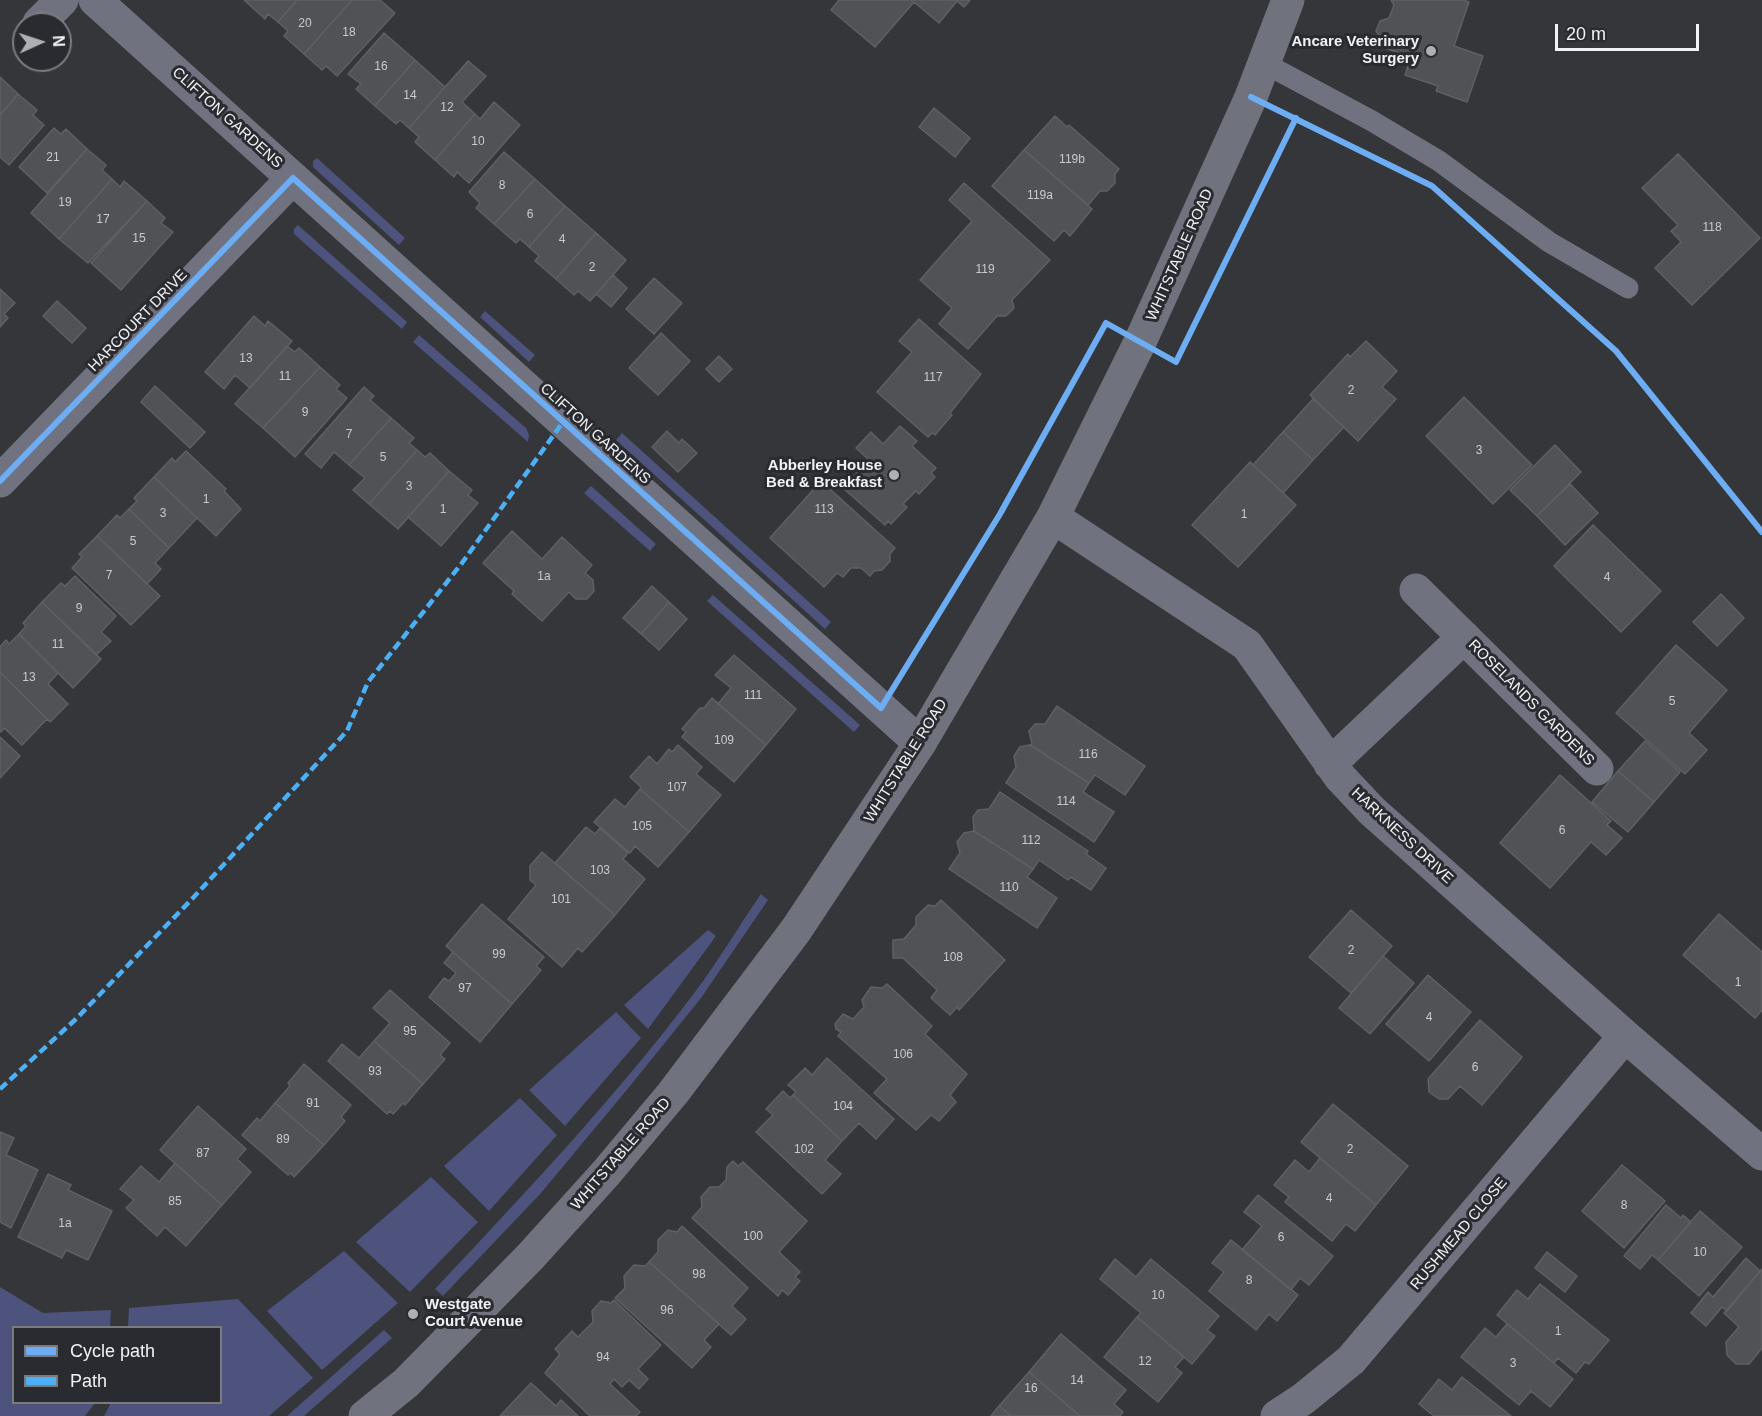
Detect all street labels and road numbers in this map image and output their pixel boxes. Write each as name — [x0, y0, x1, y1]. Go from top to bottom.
street label: CLIFTON GARDENS — [168, 64, 286, 172]
street label: WHITSTABLE ROAD — [1143, 186, 1217, 324]
street label: HARCOURT DRIVE — [85, 266, 191, 376]
street label: CLIFTON GARDENS — [536, 380, 654, 488]
street label: ROSELANDS GARDENS — [1464, 636, 1598, 770]
street label: WHITSTABLE ROAD — [861, 696, 951, 826]
street label: HARKNESS DRIVE — [1347, 784, 1457, 888]
street label: WHITSTABLE ROAD — [568, 1094, 674, 1214]
street label: RUSHMEAD CLOSE — [1407, 1174, 1511, 1294]

